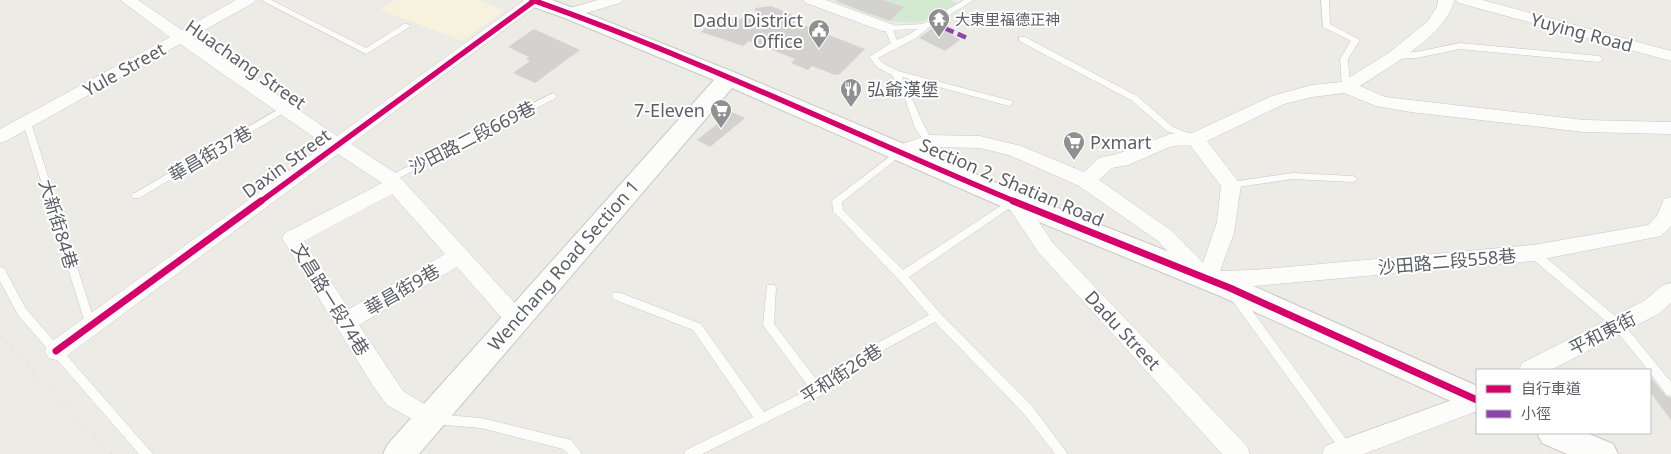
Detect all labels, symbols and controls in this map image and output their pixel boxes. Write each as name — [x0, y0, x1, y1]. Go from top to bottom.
temple icon: 大東里福德正神 — [927, 7, 951, 38]
street label: Yuying Road — [1528, 7, 1636, 57]
place label: Dadu District Office — [693, 8, 803, 53]
place label: 大東里福德正神 — [955, 9, 1060, 29]
street label: Huachang Street — [181, 14, 311, 115]
public building icon: Dadu District Office — [807, 18, 831, 49]
street label: Yule Street — [79, 36, 170, 101]
restaurant icon: 弘爺漢堡 — [839, 77, 863, 108]
place label: 弘爺漢堡 — [867, 77, 939, 101]
street label: 沙田路二段669巷 — [405, 95, 539, 179]
place label: 7-Eleven — [634, 98, 705, 122]
supermarket icon: 7-Eleven — [709, 98, 733, 129]
street label: 華昌街37巷 — [164, 119, 256, 187]
street label: Daxin Street — [237, 123, 335, 203]
supermarket icon: Pxmart — [1062, 130, 1086, 161]
place label: Pxmart — [1090, 130, 1152, 154]
street label: Section 2, Shatian Road — [916, 132, 1108, 232]
street label: Wenchang Road Section 1 — [482, 174, 644, 356]
street label: 大新街84巷 — [34, 176, 84, 272]
street label: 文昌路一段74巷 — [287, 238, 375, 360]
street label: 沙田路二段558巷 — [1377, 243, 1517, 279]
street label: 華昌街9巷 — [360, 258, 444, 320]
street label: Dadu Street — [1080, 285, 1166, 375]
street label: 平和東街 — [1564, 306, 1640, 360]
street label: 平和街26巷 — [796, 338, 886, 408]
legend — [1476, 369, 1651, 434]
text: 自行車道 — [1521, 378, 1581, 398]
text: 小徑 — [1521, 403, 1551, 423]

